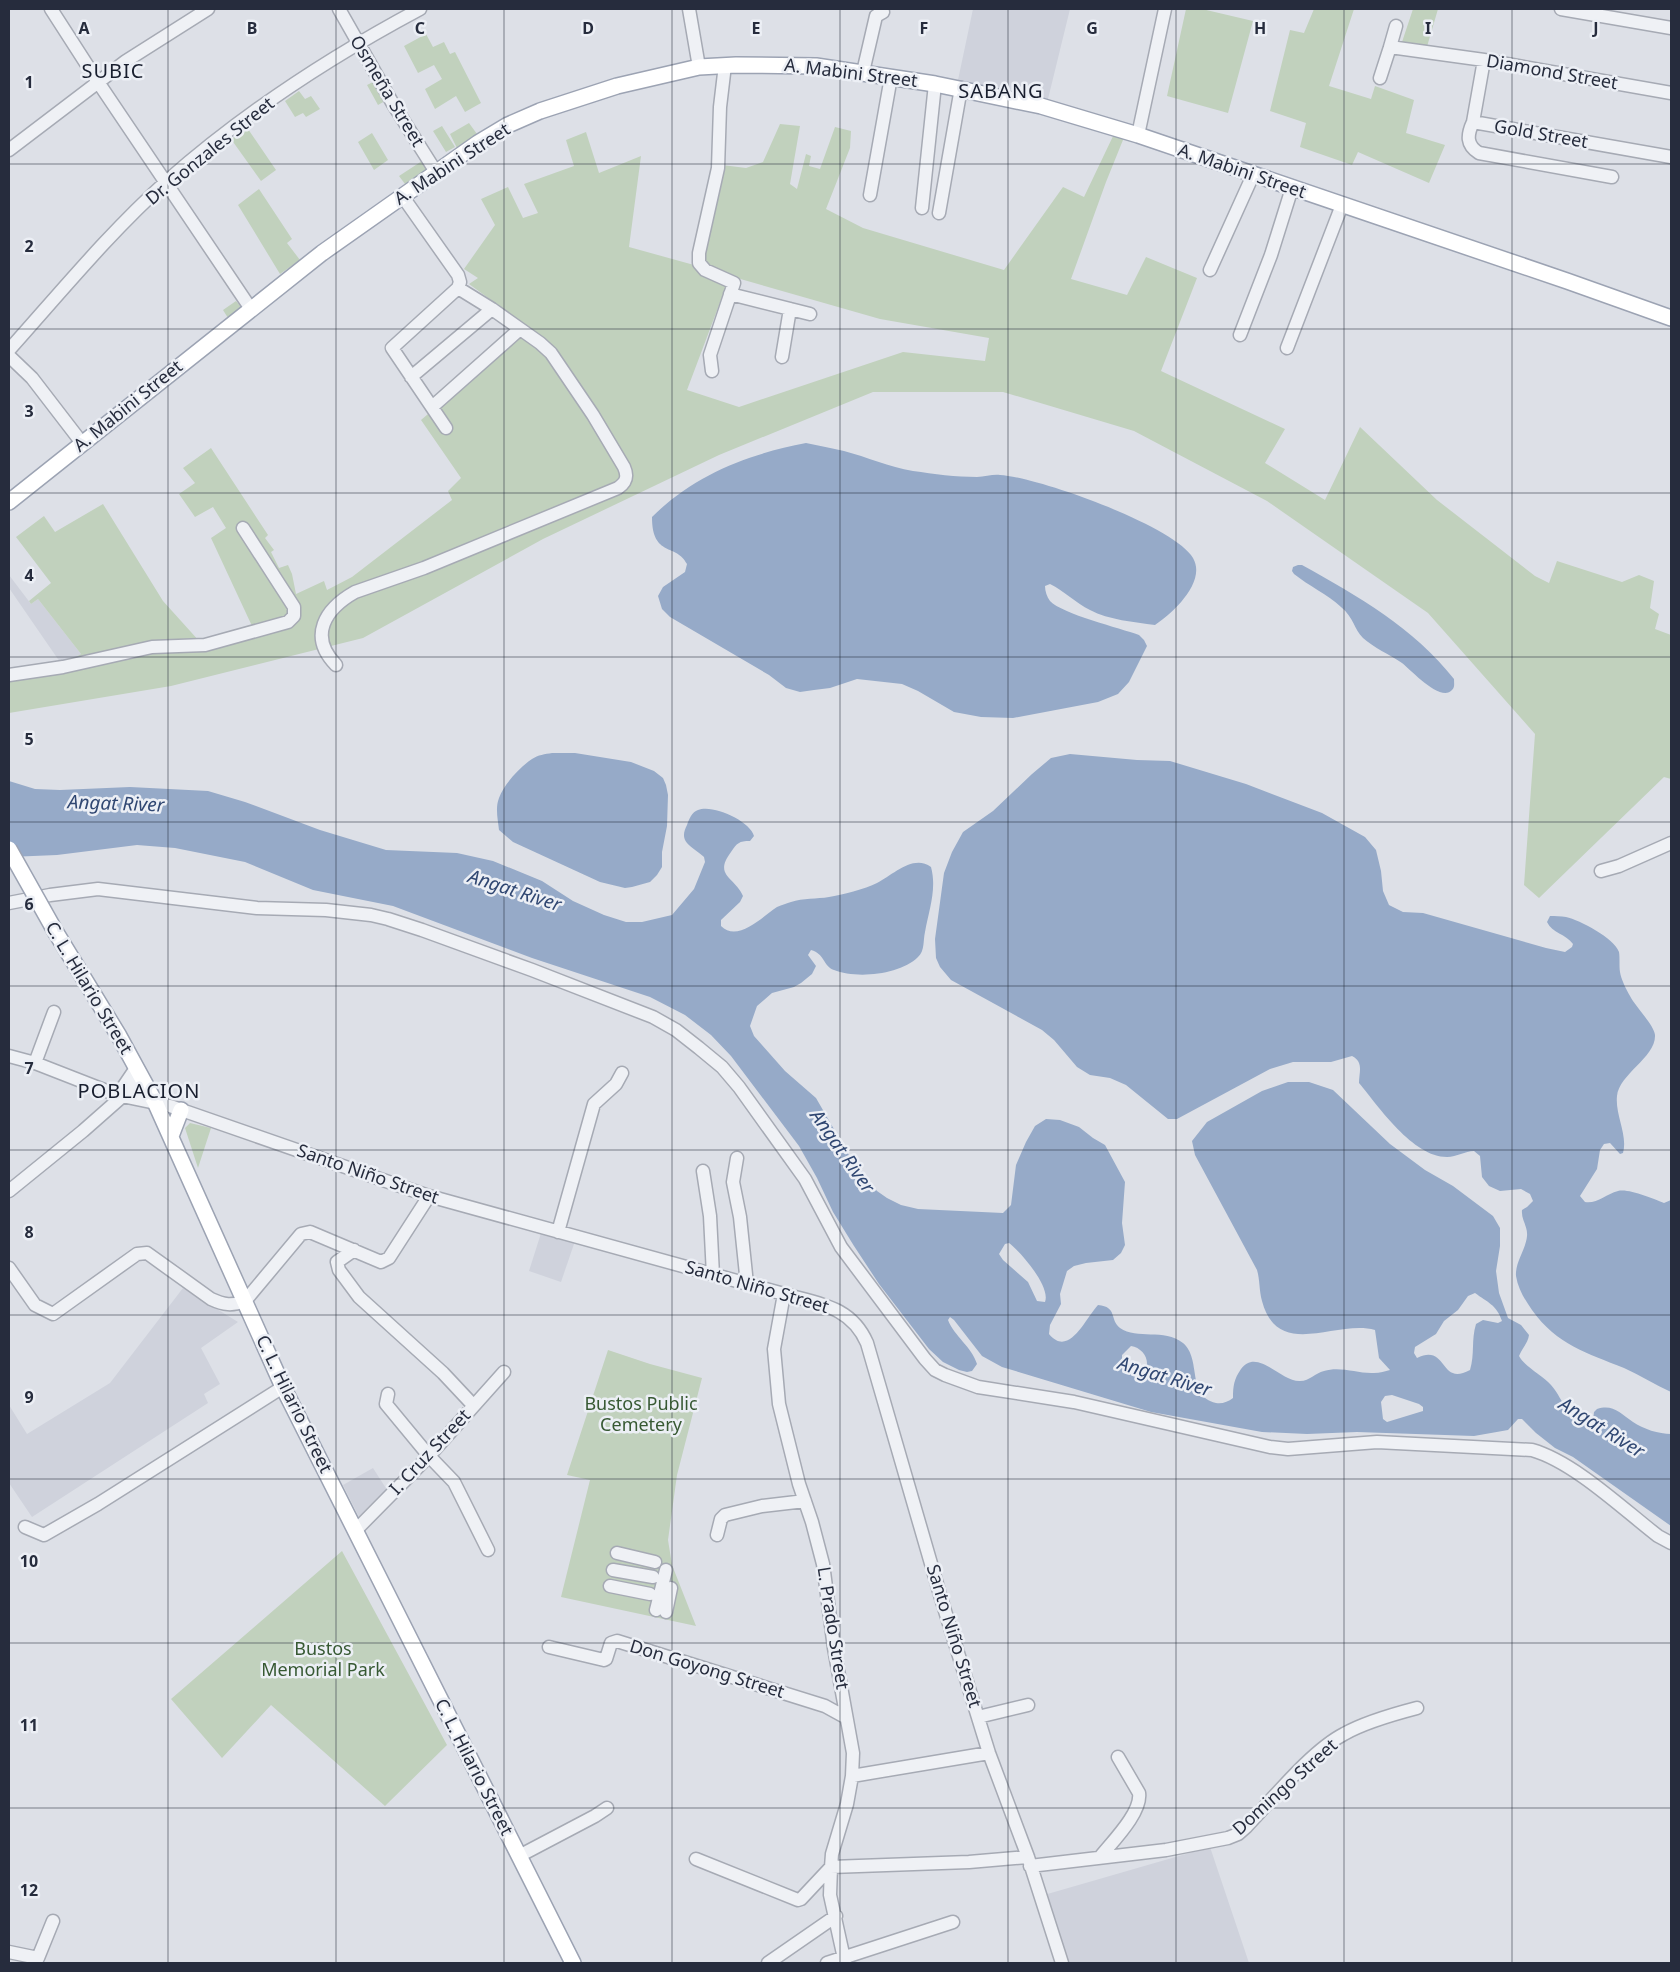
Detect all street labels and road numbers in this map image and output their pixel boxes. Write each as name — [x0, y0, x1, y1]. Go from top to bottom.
street label: Osmeña Street — [345, 30, 431, 151]
street label: Diamond Street — [1485, 48, 1620, 94]
street label: A. Mabini Street — [783, 52, 920, 92]
street label: Dr. Gonzales Street — [140, 90, 279, 210]
street label: Gold Street — [1492, 113, 1590, 153]
street label: A. Mabini Street — [389, 116, 515, 210]
street label: A. Mabini Street — [1175, 137, 1310, 203]
street label: A. Mabini Street — [68, 353, 187, 457]
street label: C. L. Hilario Street — [41, 917, 139, 1059]
street label: Santo Niño Street — [294, 1138, 443, 1209]
street label: Santo Niño Street — [683, 1254, 832, 1318]
street label: C. L. Hilario Street — [251, 1331, 339, 1477]
street label: I. Cruz Street — [383, 1403, 476, 1499]
street label: Santo Niño Street — [922, 1561, 988, 1711]
street label: L. Prado Street — [812, 1565, 856, 1691]
street label: Don Goyong Street — [627, 1633, 788, 1703]
street label: C. L. Hilario Street — [430, 1694, 520, 1839]
street label: Domingo Street — [1227, 1732, 1342, 1840]

